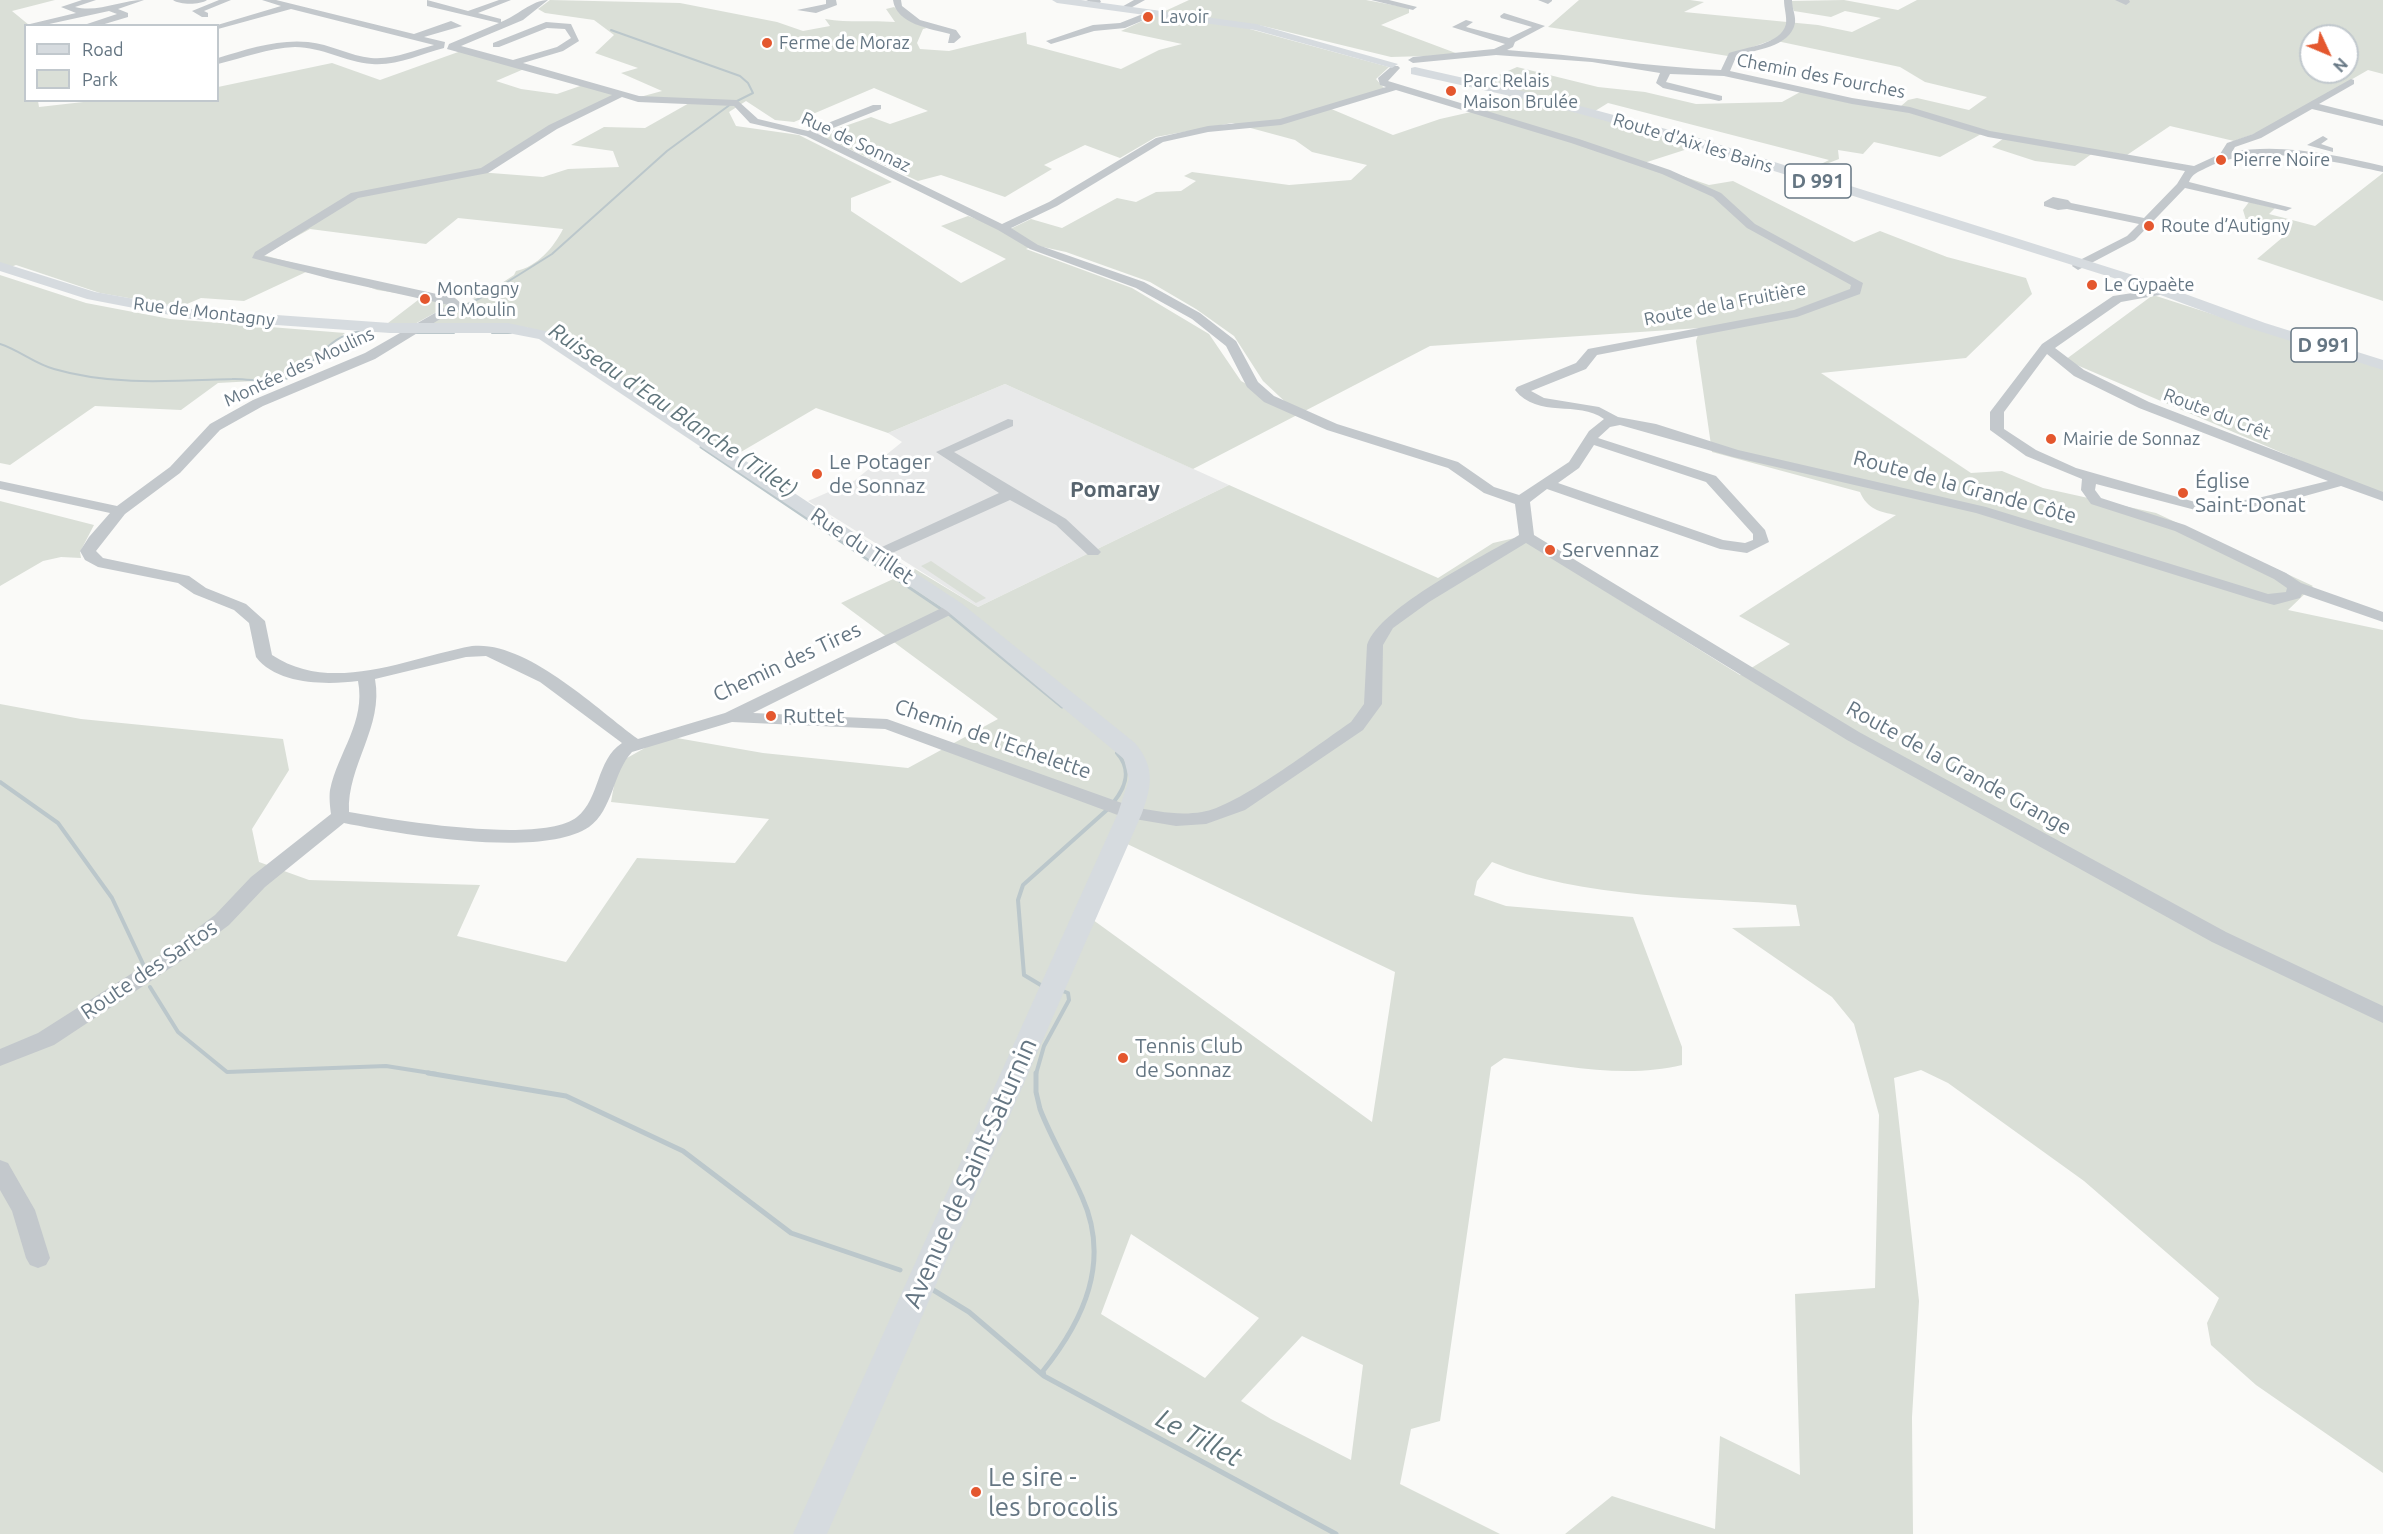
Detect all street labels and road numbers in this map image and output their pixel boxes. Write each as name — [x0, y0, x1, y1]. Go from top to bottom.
street label: Chemin des Fourches — [1735, 49, 1907, 103]
street label: Rue de Sonnaz — [798, 107, 914, 177]
street label: Route d'Aix les Bains — [1611, 108, 1775, 178]
road number: D 991 — [1785, 164, 1851, 198]
street label: Route de la Fruitière — [1642, 278, 1808, 330]
street label: Rue de Montagny — [132, 293, 276, 331]
street label: Montée des Moulins — [220, 323, 378, 411]
road number: D 991 — [2291, 328, 2357, 362]
street label: Route du Crêt — [2160, 384, 2274, 444]
street label: Route de la Grande Côte — [1851, 445, 2079, 529]
street label: Rue du Tillet — [806, 502, 918, 590]
street label: Chemin des Tires — [709, 617, 865, 707]
street label: Chemin de l'Echelette — [892, 694, 1094, 784]
street label: Route de la Grande Grange — [1842, 696, 2076, 840]
street label: Route des Sartos — [76, 915, 222, 1025]
street label: Avenue de Saint-Saturnin — [896, 1033, 1044, 1313]

